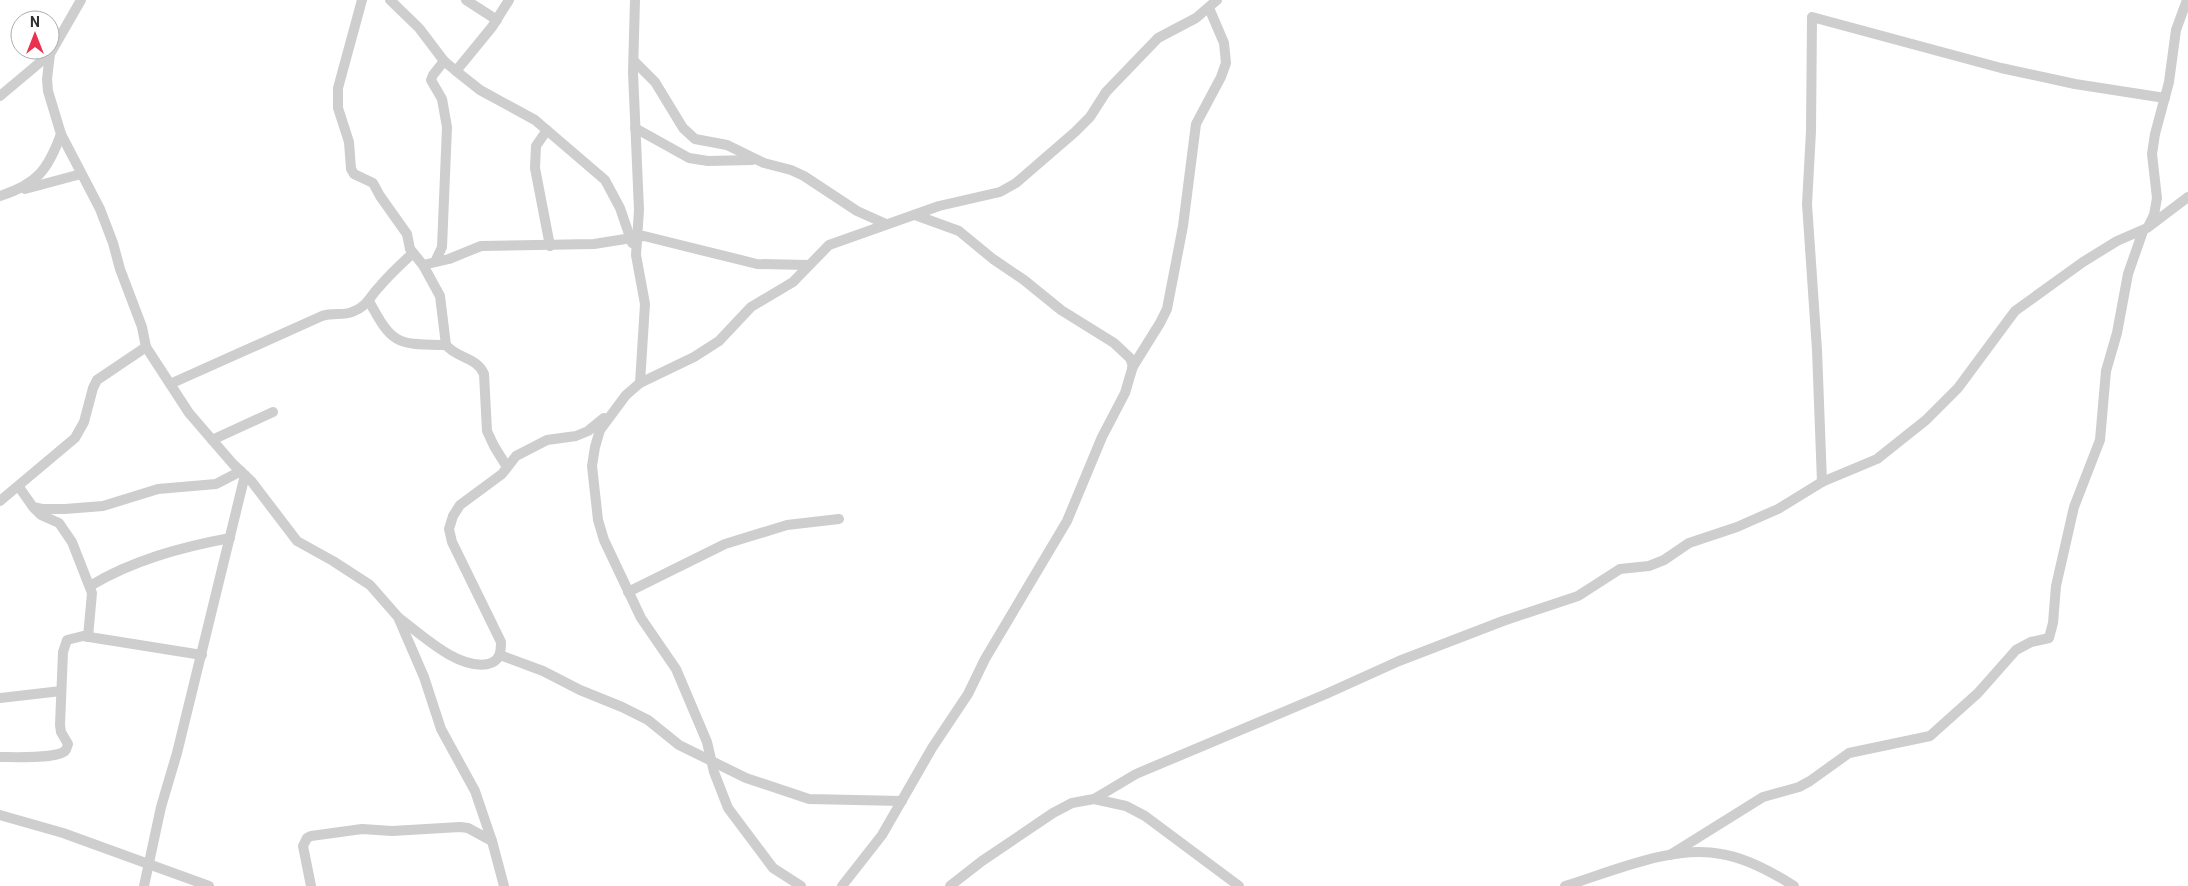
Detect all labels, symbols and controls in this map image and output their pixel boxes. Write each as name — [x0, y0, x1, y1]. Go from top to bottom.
north arrow — [10, 10, 60, 60]
text: N — [30, 14, 40, 30]

